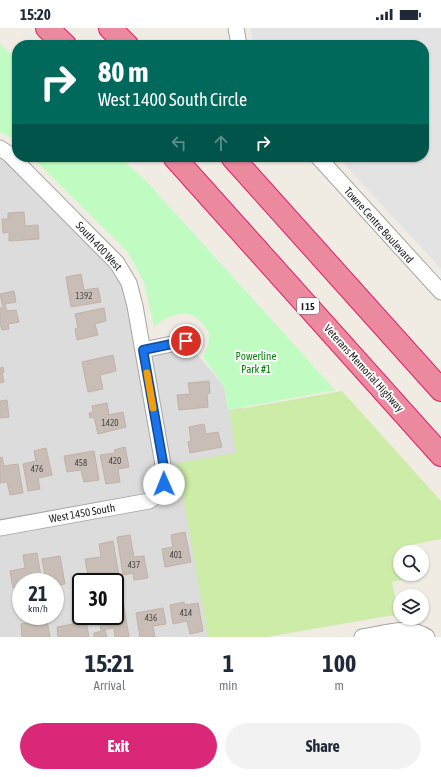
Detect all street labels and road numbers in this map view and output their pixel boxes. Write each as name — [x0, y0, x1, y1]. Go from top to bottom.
street label: Towne Centre Boulevard — [342, 185, 416, 265]
street label: South 400 West — [74, 219, 124, 273]
road number: I 15 — [297, 298, 319, 314]
street label: Veterans Memorial Highway — [322, 322, 407, 414]
street label: West 1450 South — [48, 501, 116, 525]

